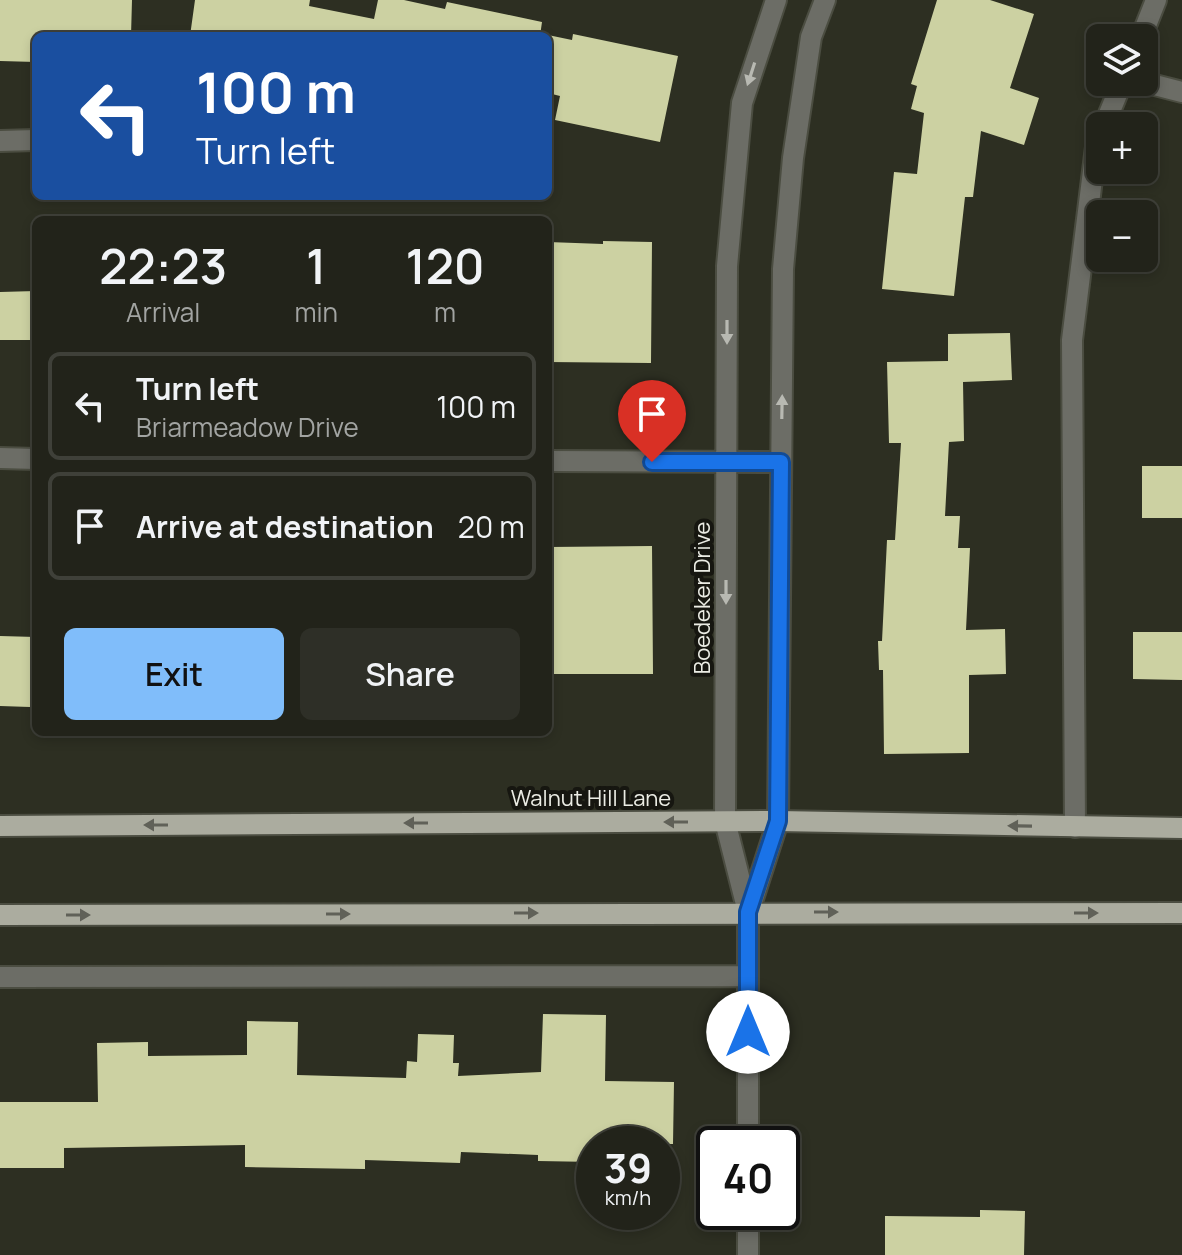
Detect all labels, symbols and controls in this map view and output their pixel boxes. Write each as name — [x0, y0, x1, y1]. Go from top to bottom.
map controls — [1086, 24, 1158, 272]
button: layers — [1086, 24, 1158, 96]
text: 100 m — [196, 53, 356, 130]
one-way arrow — [745, 62, 757, 86]
icon: left — [64, 64, 168, 168]
button: + — [1086, 112, 1158, 184]
text: Turn left — [196, 126, 335, 175]
button: − — [1086, 200, 1158, 272]
text: 22:23 — [99, 233, 227, 298]
text: 1 — [306, 233, 326, 298]
text: 120 — [405, 233, 485, 298]
text: Arrival — [126, 294, 200, 330]
text: min — [294, 294, 338, 330]
text: m — [434, 294, 456, 330]
one-way arrow — [721, 320, 733, 345]
text: Turn left — [136, 368, 259, 409]
pin — [618, 380, 686, 462]
icon: left — [68, 384, 112, 428]
text: 100 m — [436, 386, 516, 427]
icon: arrive — [630, 392, 674, 436]
one-way arrow — [776, 394, 788, 419]
text: Briarmeadow Drive — [136, 409, 359, 445]
icon: arrive — [68, 504, 112, 548]
text: Arrive at destination — [136, 506, 434, 547]
text: 20 m — [458, 506, 525, 547]
street label: Boedeker Drive — [687, 522, 717, 674]
one-way arrow — [720, 580, 732, 605]
button: Exit — [64, 628, 284, 720]
button: Share — [300, 628, 520, 720]
street label: Walnut Hill Lane — [511, 783, 671, 813]
one-way arrow — [663, 815, 688, 828]
one-way arrow — [403, 817, 428, 829]
one-way arrow — [143, 819, 168, 831]
one-way arrow — [1007, 819, 1032, 832]
one-way arrow — [814, 906, 839, 918]
one-way arrow — [514, 907, 539, 919]
one-way arrow — [1074, 907, 1099, 919]
one-way arrow — [326, 908, 351, 920]
one-way arrow — [66, 909, 91, 921]
position arrow — [706, 990, 790, 1074]
speed limit sign: 40 — [696, 1126, 800, 1230]
text: 39 — [604, 1140, 652, 1195]
text: km/h — [605, 1184, 651, 1211]

